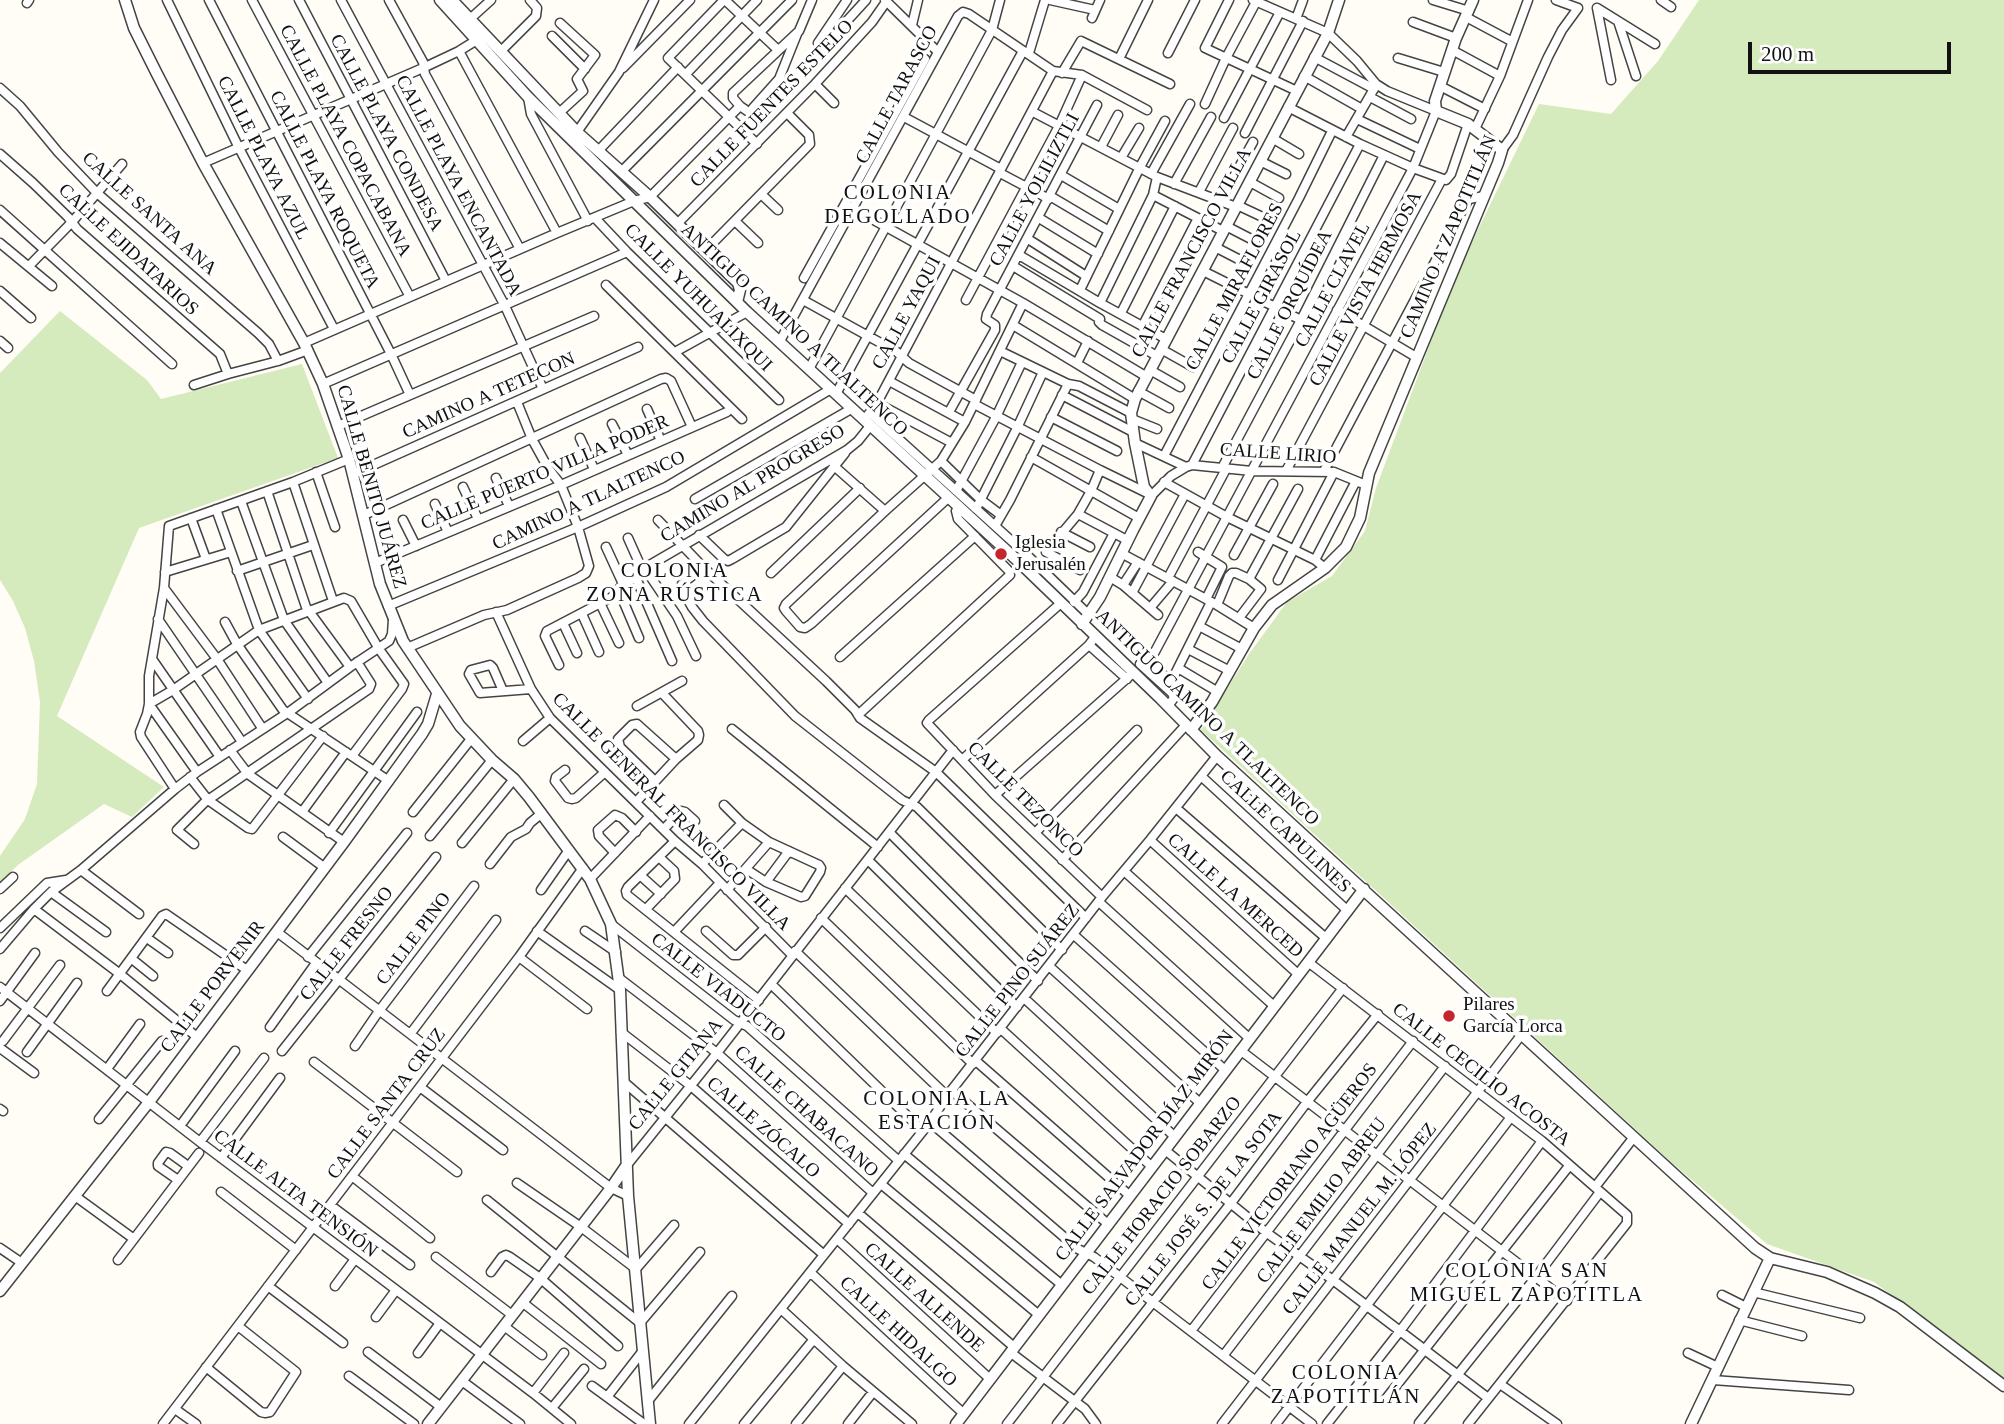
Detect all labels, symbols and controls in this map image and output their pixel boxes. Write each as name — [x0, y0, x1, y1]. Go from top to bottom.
street label: CALLE FUENTES ESTELO — [686, 15, 858, 193]
street label: CALLE PLAYA COPACABANA — [274, 21, 416, 261]
street label: CALLE TARASCO — [851, 22, 943, 168]
scale bar — [1752, 28, 1955, 72]
street label: CALLE PLAYA CONDESA — [324, 31, 448, 235]
text: 200 m — [1761, 42, 1814, 66]
street label: CALLE PLAYA AZUL — [212, 72, 314, 244]
street label: CALLE PLAYA ENCANTADA — [390, 72, 526, 300]
street label: CALLE PLAYA ROQUETA — [264, 87, 384, 293]
street label: CALLE YOLILIZTLI — [985, 109, 1085, 271]
street label: CAMINO A ZAPOTITLÁN — [1396, 132, 1502, 342]
street label: CALLE FRANCISCO VILLA — [1127, 144, 1257, 362]
street label: CALLE SANTA ANA — [77, 147, 221, 281]
street label: CALLE EJIDATARIOS — [53, 179, 203, 321]
district label: COLONIA DEGOLLADO — [825, 180, 971, 230]
street label: CALLE VISTA HERMOSA — [1305, 187, 1427, 391]
street label: CALLE MIRAFLORES — [1181, 199, 1289, 375]
street label: CALLE YUHUALIXQUI — [619, 219, 777, 377]
street label: ANTIGUO CAMINO A TLALTENCO — [676, 219, 912, 441]
street label: CALLE CLAVEL — [1290, 219, 1376, 351]
street label: CALLE GIRASOL — [1217, 226, 1307, 368]
street label: CALLE ORQUÍDEA — [1242, 226, 1338, 384]
street label: CALLE YAQUI — [868, 252, 946, 374]
street label: CAMINO A TETECON — [399, 348, 579, 444]
street label: CALLE BENITO JUÁREZ — [331, 383, 411, 591]
street label: CALLE PUERTO VILLA PODER — [418, 410, 672, 536]
street label: CAMINO AL PROGRESO — [657, 420, 849, 548]
street label: CALLE LIRIO — [1219, 439, 1337, 469]
street label: CAMINO A TLALTENCO — [489, 446, 689, 556]
place label: Iglesia Jerusalén — [1015, 532, 1086, 576]
marker: Iglesia Jerusalén — [993, 546, 1009, 562]
district label: COLONIA ZONA RÚSTICA — [588, 558, 762, 608]
street label: ANTIGUO CAMINO A TLALTENCO — [1091, 605, 1323, 831]
street label: CALLE GENERAL FRANCISCO VILLA — [547, 688, 795, 936]
street label: CALLE TEZONCO — [962, 737, 1088, 863]
street label: CALLE CAPULINES — [1215, 766, 1355, 898]
street label: CALLE LA MERCED — [1162, 829, 1308, 963]
street label: CALLE FRESNO — [295, 882, 399, 1006]
street label: CALLE PINO — [372, 888, 456, 990]
street label: CALLE PINO SUÁREZ — [951, 900, 1085, 1062]
street label: CALLE PORVENIR — [156, 916, 270, 1058]
street label: CALLE VIADUCTO — [646, 928, 790, 1048]
place label: Pilares García Lorca — [1463, 994, 1563, 1038]
street label: CALLE CECILIO ACOSTA — [1387, 998, 1575, 1152]
marker: Pilares García Lorca — [1441, 1008, 1457, 1024]
street label: CALLE GITANA — [624, 1014, 728, 1136]
street label: CALLE SANTA CRUZ — [323, 1024, 451, 1184]
street label: CALLE SALVADOR DÍAZ MIRÓN — [1051, 1026, 1239, 1266]
street label: CALLE CHABACANO — [729, 1041, 883, 1183]
street label: CALLE VICTORIANO AGÜEROS — [1197, 1059, 1383, 1295]
street label: CALLE ZÓCALO — [702, 1072, 824, 1184]
district label: COLONIA LA ESTACIÓN — [864, 1086, 1010, 1136]
street label: CALLE HORACIO SOBARZO — [1077, 1092, 1247, 1300]
street label: CALLE JOSÉ S. DE LA SOTA — [1120, 1107, 1288, 1311]
street label: CALLE EMILIO ABREU — [1252, 1114, 1392, 1288]
street label: CALLE MANUEL M. LÓPEZ — [1278, 1118, 1442, 1320]
street label: CALLE ALTA TENSIÓN — [209, 1125, 381, 1263]
street label: CALLE ALLENDE — [859, 1238, 989, 1358]
district label: COLONIA SAN MIGUEL ZAPOTITLA — [1412, 1258, 1642, 1308]
street label: CALLE HIDALGO — [834, 1272, 962, 1392]
district label: COLONIA ZAPOTITLÁN — [1272, 1360, 1420, 1410]

